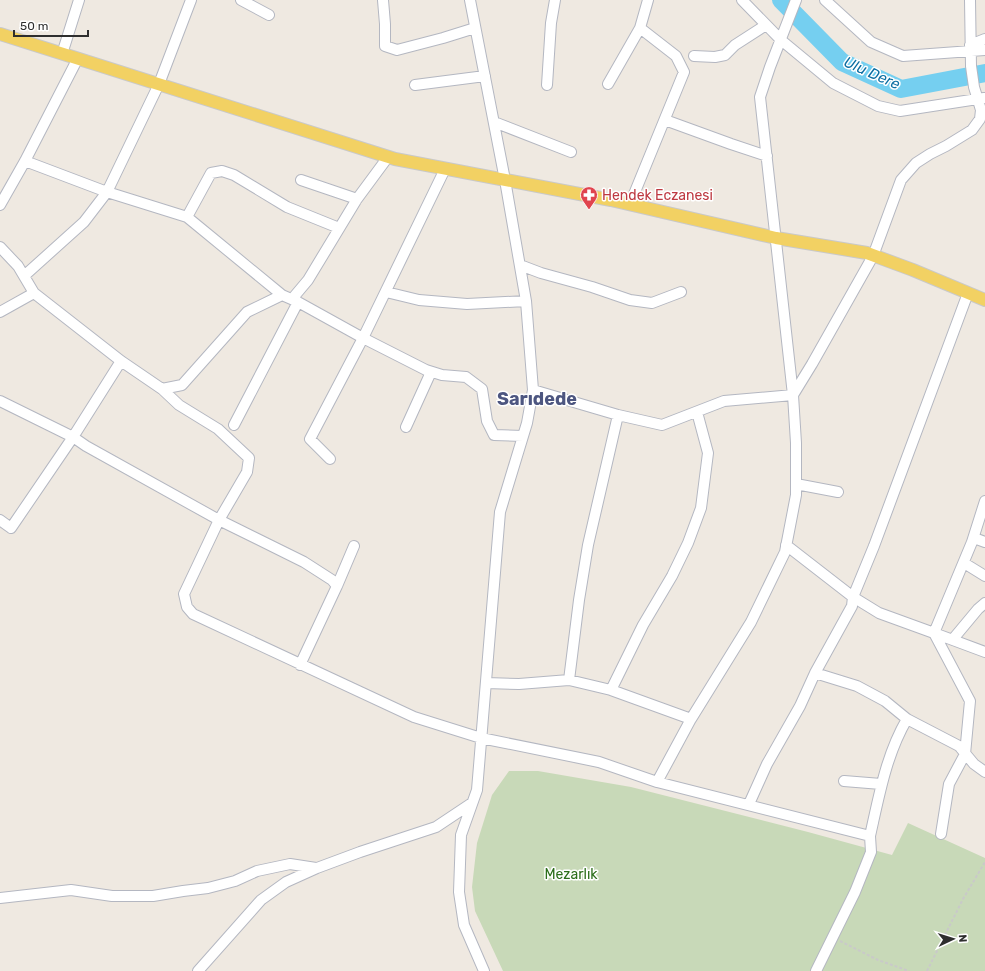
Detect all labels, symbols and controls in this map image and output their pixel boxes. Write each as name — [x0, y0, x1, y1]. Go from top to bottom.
scale bar — [14, 12, 88, 38]
text: 50 m — [20, 19, 48, 33]
water label: Ulu Dere — [841, 53, 903, 94]
pharmacy icon: Hendek Eczanesi — [579, 185, 599, 210]
place label: Hendek Eczanesi — [602, 187, 713, 204]
district label: Sarıdede — [497, 388, 577, 410]
park label: Mezarlık — [544, 866, 598, 883]
north arrow — [933, 919, 973, 959]
text: N — [956, 934, 969, 943]

